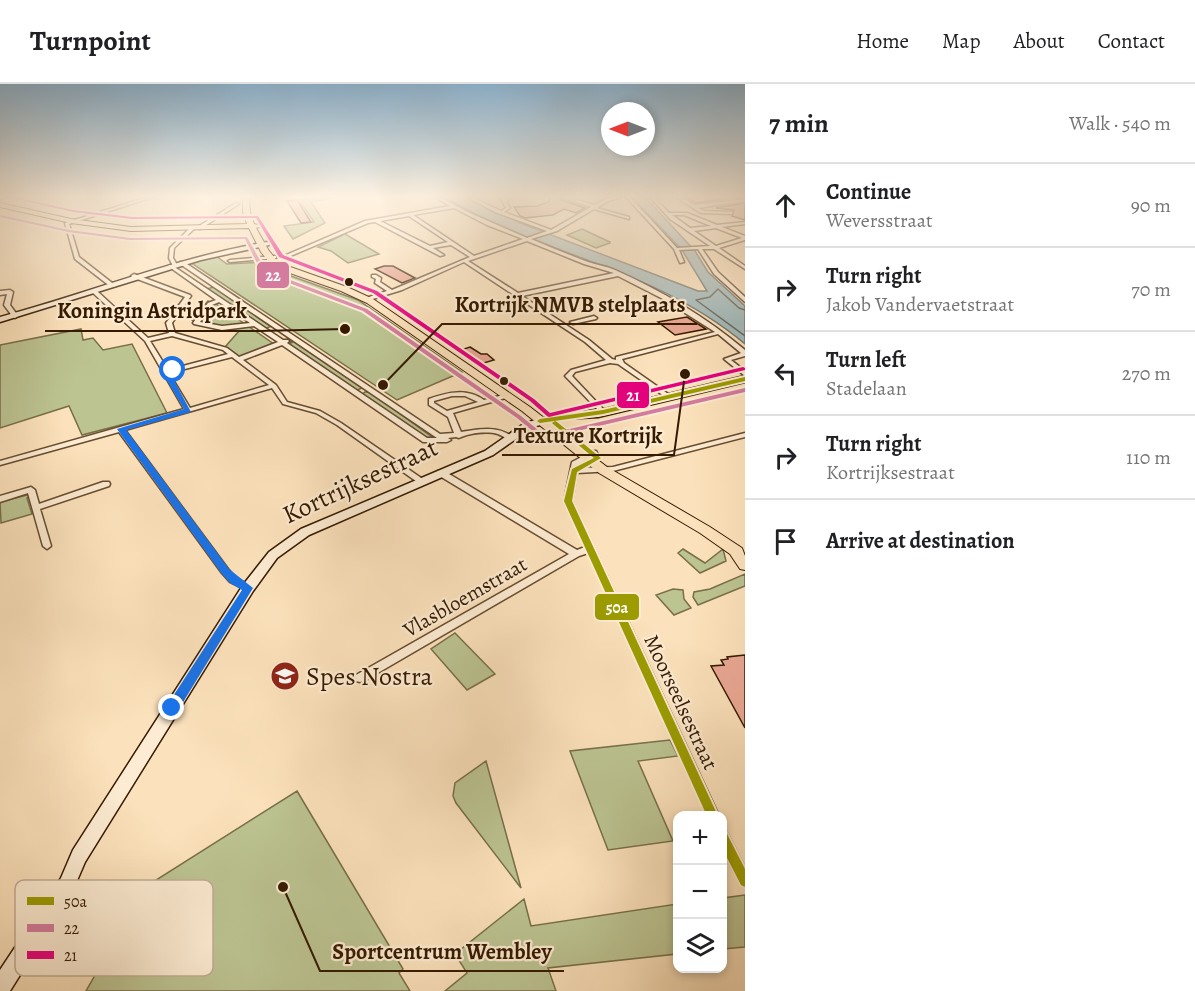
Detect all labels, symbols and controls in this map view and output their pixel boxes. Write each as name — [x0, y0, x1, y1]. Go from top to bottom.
text: Turnpoint — [30, 22, 151, 60]
text: Home — [856, 27, 909, 55]
text: Map — [942, 27, 980, 55]
text: About — [1013, 27, 1065, 55]
text: Contact — [1098, 27, 1165, 55]
north arrow — [601, 102, 655, 156]
text: 7 min — [769, 106, 829, 141]
text: Walk · 540 m — [1069, 110, 1171, 137]
text: Continue — [826, 177, 911, 207]
icon: ahead — [769, 189, 802, 222]
text: 90 m — [1131, 192, 1171, 219]
text: Weversstraat — [826, 207, 933, 234]
line badge: 22 — [256, 261, 290, 289]
text: Turn right — [826, 261, 922, 291]
text: 22 — [265, 265, 281, 287]
icon: right — [769, 273, 802, 306]
unlabelled marker — [343, 276, 355, 288]
text: 70 m — [1131, 276, 1171, 303]
callout: Kortrijk NMVB stelplaats — [442, 284, 697, 324]
text: Kortrijk NMVB stelplaats — [455, 290, 686, 320]
callout: Koningin Astridpark — [45, 291, 259, 331]
text: Jakob Vandervaetstraat — [826, 291, 1014, 318]
text: Koningin Astridpark — [57, 296, 248, 326]
text: Turn left — [826, 345, 906, 375]
route start — [159, 356, 185, 382]
icon: left — [769, 357, 802, 390]
text: 270 m — [1122, 360, 1171, 387]
unlabelled marker — [498, 375, 510, 387]
text: Stadelaan — [826, 375, 907, 402]
line badge: 21 — [616, 381, 650, 409]
text: 21 — [626, 385, 640, 407]
callout: Texture Kortrijk — [502, 415, 674, 455]
text: Texture Kortrijk — [514, 421, 663, 451]
text: Turn right — [826, 429, 922, 459]
street label: Kortrijksestraat — [277, 430, 444, 532]
icon: right — [769, 441, 802, 474]
text: 110 m — [1126, 444, 1171, 471]
text: Kortrijksestraat — [826, 459, 955, 486]
icon: arrive — [769, 525, 802, 558]
text: Arrive at destination — [826, 526, 1015, 556]
street label: Vlasbloemstraat — [397, 550, 532, 644]
line badge: 50a — [594, 593, 640, 621]
text: 50a — [606, 597, 629, 619]
street label: Moorseelsestraat — [637, 630, 725, 774]
place label: Spes Nostra — [306, 659, 433, 694]
school or university icon: Spes Nostra — [269, 660, 301, 692]
route end — [158, 694, 184, 720]
map controls — [673, 811, 727, 973]
button: + — [673, 811, 727, 865]
button: − — [673, 865, 727, 919]
legend — [15, 880, 213, 976]
text: 50a — [64, 891, 87, 913]
text: 22 — [64, 918, 80, 940]
button: layers — [673, 919, 727, 973]
callout: Sportcentrum Wembley — [320, 931, 564, 971]
text: Sportcentrum Wembley — [332, 937, 552, 967]
text: 21 — [64, 945, 78, 967]

